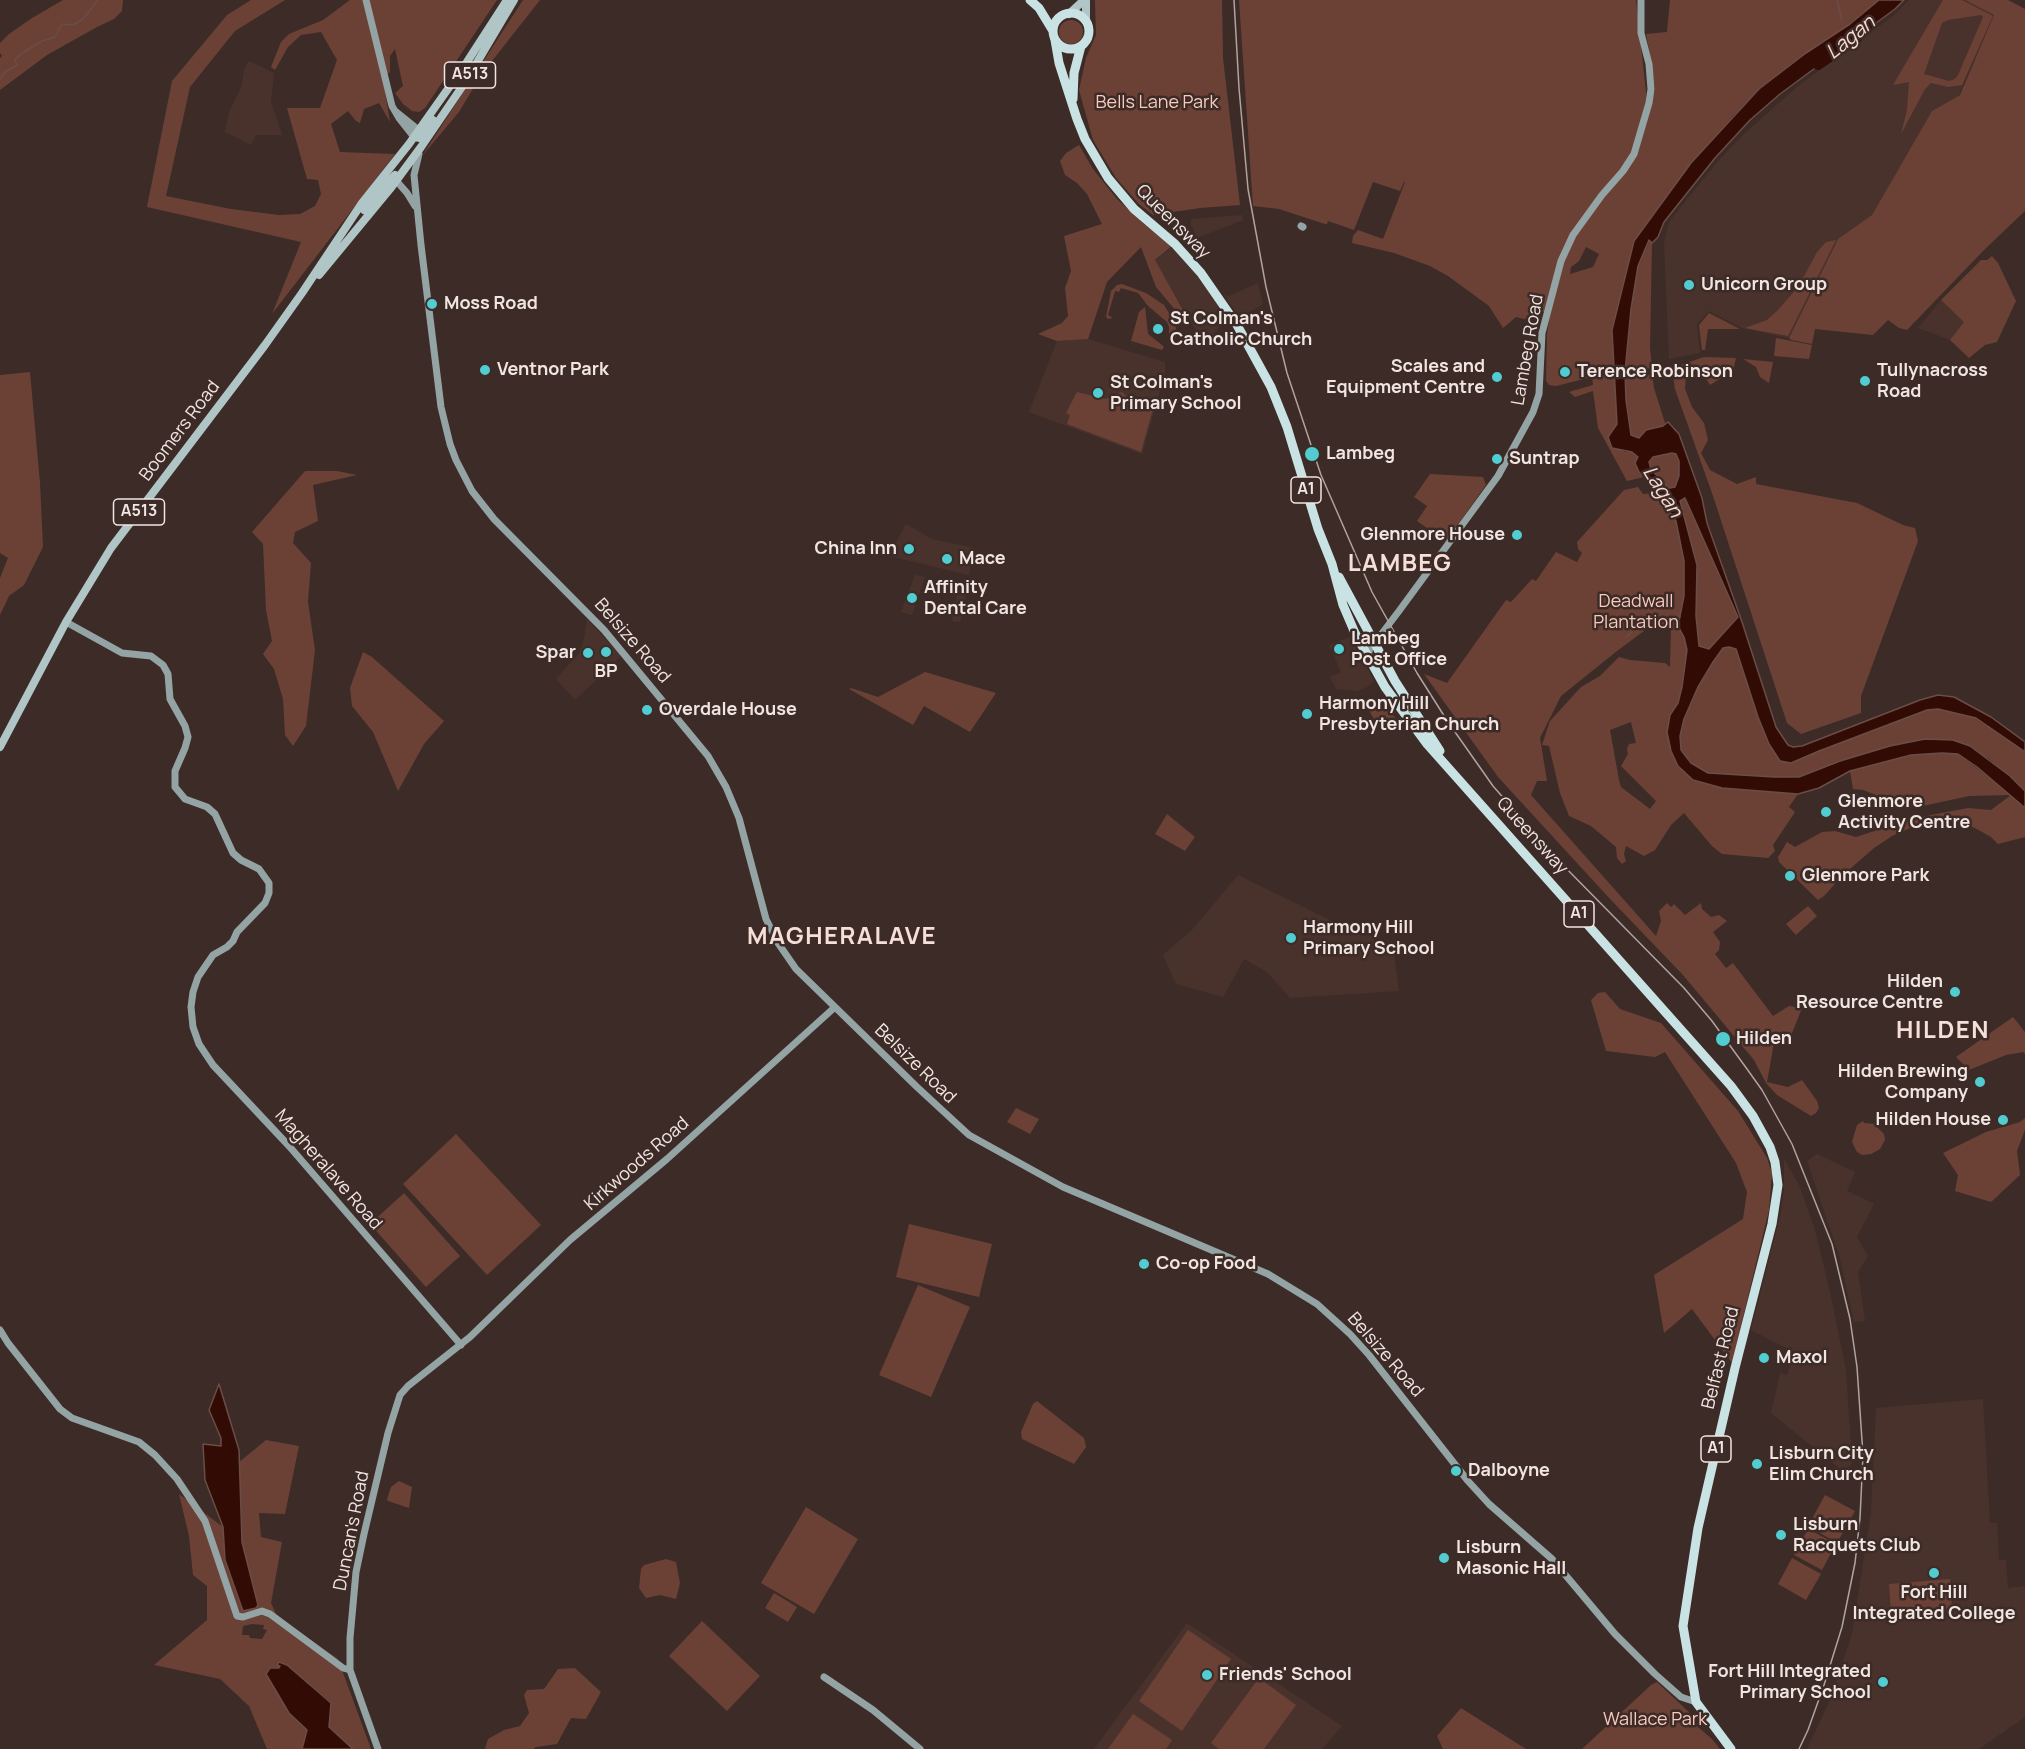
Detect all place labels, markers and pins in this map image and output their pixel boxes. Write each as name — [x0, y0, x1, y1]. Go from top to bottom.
place label: Unicorn Group — [1701, 274, 1827, 296]
marker: Unicorn Group — [1682, 278, 1696, 292]
place label: Moss Road — [444, 293, 538, 315]
marker: Moss Road — [425, 297, 439, 311]
place label: St Colman's Catholic Church — [1170, 308, 1312, 350]
marker: St Colman's Catholic Church — [1151, 322, 1165, 336]
place label: Scales and Equipment Centre — [1326, 356, 1485, 398]
place label: Ventnor Park — [497, 359, 609, 381]
place label: Tullynacross Road — [1877, 360, 1988, 403]
place label: Terence Robinson — [1577, 361, 1733, 383]
marker: Ventnor Park — [478, 363, 492, 377]
marker: Terence Robinson — [1558, 365, 1572, 379]
marker: Scales and Equipment Centre — [1490, 370, 1504, 384]
place label: St Colman's Primary School — [1110, 372, 1242, 415]
marker: Tullynacross Road — [1858, 374, 1872, 388]
marker: St Colman's Primary School — [1091, 386, 1105, 400]
place label: Lambeg — [1326, 443, 1395, 465]
marker: Lambeg — [1303, 445, 1321, 463]
place label: Suntrap — [1509, 448, 1580, 470]
marker: Suntrap — [1490, 452, 1504, 466]
place label: Glenmore House — [1360, 524, 1505, 546]
marker: Glenmore House — [1510, 528, 1524, 542]
place label: China Inn — [815, 538, 897, 560]
marker: China Inn — [902, 542, 916, 556]
place label: Mace — [959, 548, 1006, 570]
marker: Mace — [940, 552, 954, 566]
place label: Affinity Dental Care — [924, 577, 1027, 620]
marker: Affinity Dental Care — [905, 591, 919, 605]
place label: Lambeg Post Office — [1351, 628, 1447, 670]
place label: Spar — [536, 642, 576, 664]
marker: Lambeg Post Office — [1332, 642, 1346, 656]
marker: BP — [599, 645, 613, 659]
marker: Spar — [581, 646, 595, 660]
place label: BP — [595, 661, 617, 683]
place label: Harmony Hill Presbyterian Church — [1319, 693, 1499, 736]
place label: Overdale House — [659, 699, 797, 721]
marker: Overdale House — [640, 703, 654, 717]
marker: Harmony Hill Presbyterian Church — [1300, 707, 1314, 721]
place label: Glenmore Activity Centre — [1838, 791, 1970, 834]
marker: Glenmore Activity Centre — [1819, 805, 1833, 819]
place label: Glenmore Park — [1802, 865, 1929, 887]
marker: Glenmore Park — [1783, 869, 1797, 883]
place label: Harmony Hill Primary School — [1303, 917, 1435, 960]
marker: Harmony Hill Primary School — [1284, 931, 1298, 945]
place label: Hilden Resource Centre — [1796, 971, 1943, 1014]
marker: Hilden Resource Centre — [1948, 985, 1962, 999]
place label: Hilden — [1736, 1028, 1792, 1050]
marker: Hilden — [1714, 1030, 1732, 1048]
place label: Hilden Brewing Company — [1838, 1061, 1968, 1104]
marker: Hilden Brewing Company — [1973, 1075, 1987, 1089]
place label: Hilden House — [1875, 1109, 1991, 1131]
marker: Hilden House — [1996, 1113, 2010, 1127]
place label: Co-op Food — [1156, 1253, 1256, 1275]
marker: Co-op Food — [1137, 1257, 1151, 1271]
place label: Maxol — [1776, 1347, 1828, 1369]
marker: Maxol — [1757, 1351, 1771, 1365]
place label: Lisburn City Elim Church — [1769, 1443, 1874, 1486]
marker: Lisburn City Elim Church — [1750, 1457, 1764, 1471]
place label: Dalboyne — [1468, 1460, 1550, 1482]
marker: Dalboyne — [1449, 1464, 1463, 1478]
place label: Lisburn Racquets Club — [1793, 1514, 1921, 1556]
marker: Lisburn Racquets Club — [1774, 1528, 1788, 1542]
place label: Lisburn Masonic Hall — [1456, 1537, 1566, 1580]
marker: Lisburn Masonic Hall — [1437, 1551, 1451, 1565]
marker: Fort Hill Integrated College — [1927, 1566, 1941, 1580]
place label: Fort Hill Integrated College — [1853, 1582, 2015, 1624]
place label: Fort Hill Integrated Primary School — [1708, 1661, 1871, 1704]
place label: Friends' School — [1219, 1664, 1352, 1686]
marker: Friends' School — [1200, 1668, 1214, 1682]
marker: Fort Hill Integrated Primary School — [1876, 1675, 1890, 1689]

